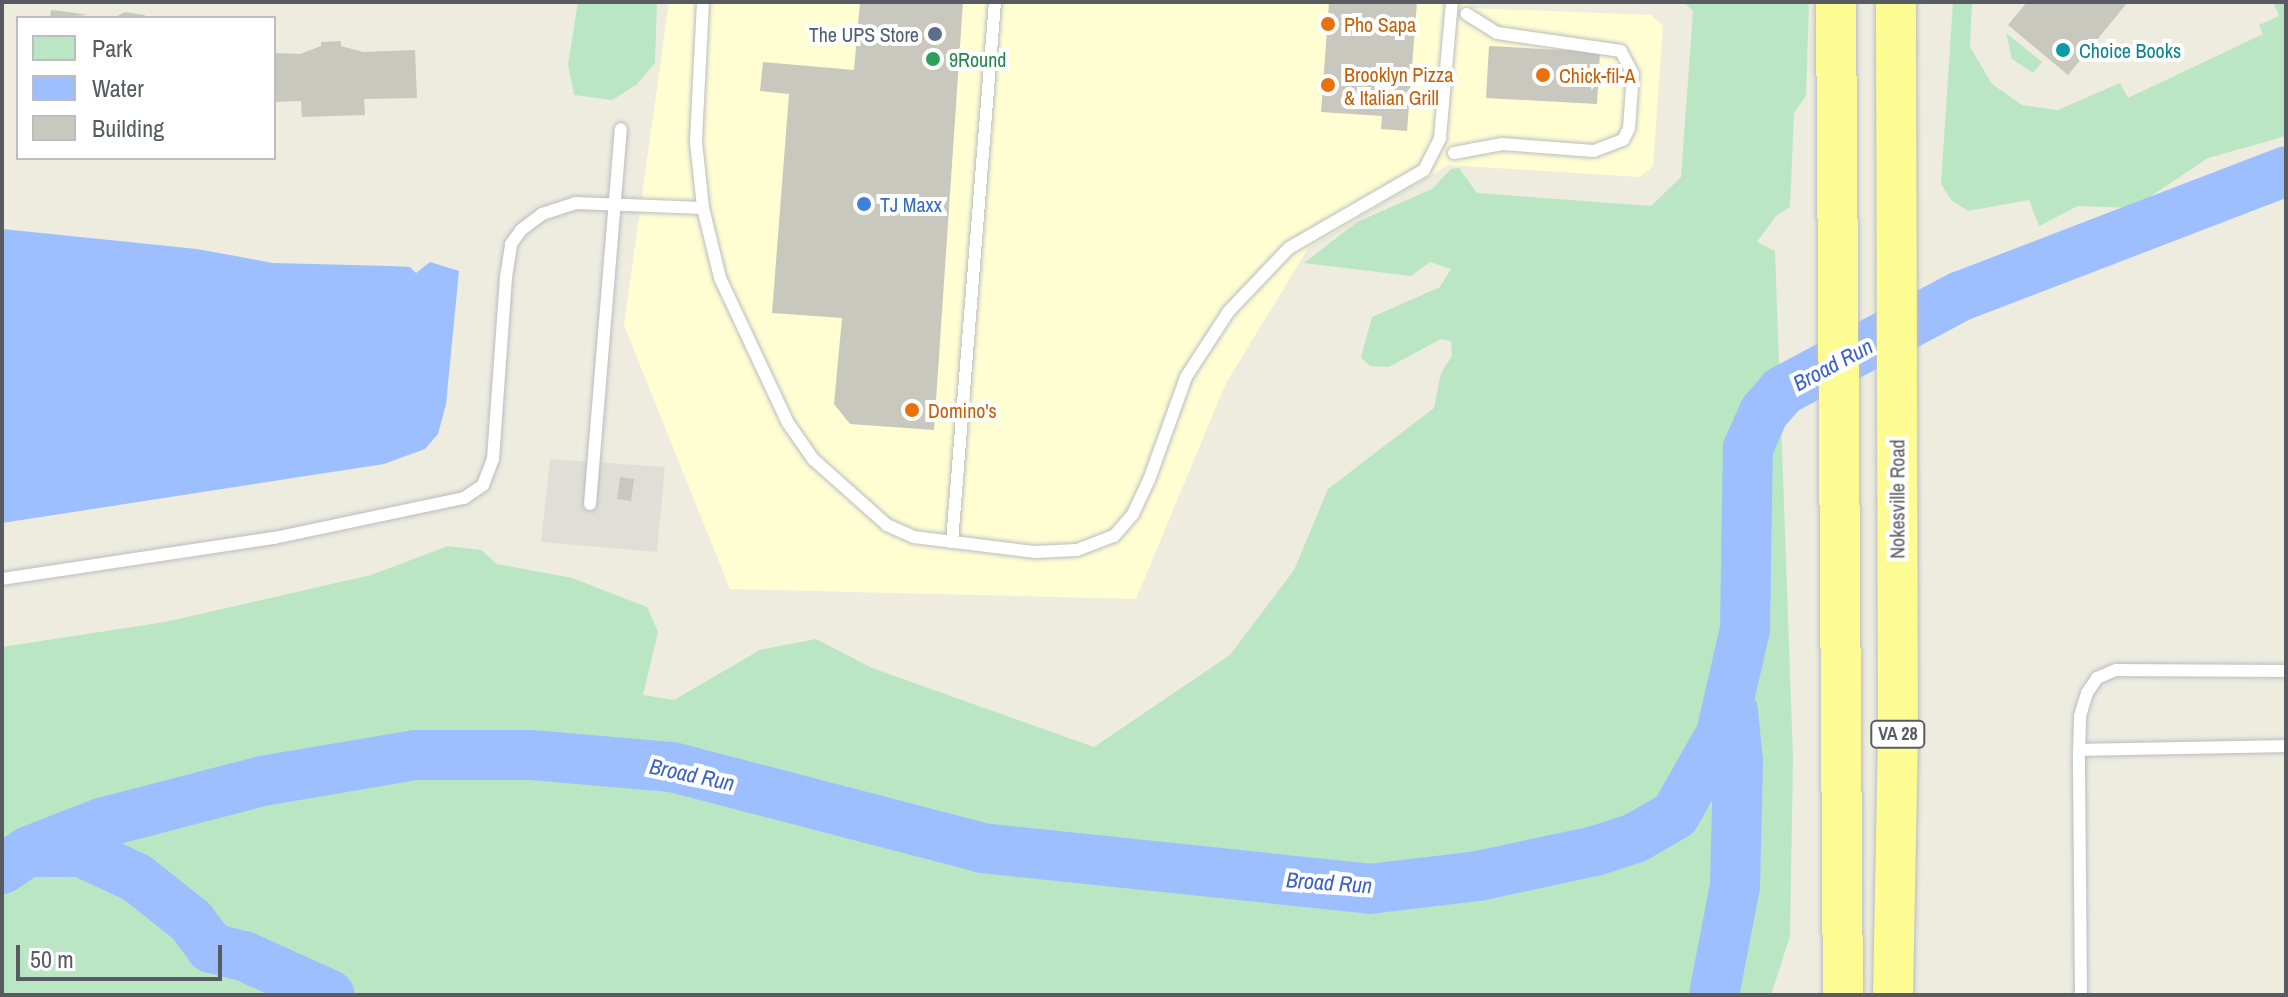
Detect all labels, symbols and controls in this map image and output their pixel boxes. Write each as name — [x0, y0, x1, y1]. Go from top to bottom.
place label: Pho Sapa — [1344, 12, 1416, 36]
marker: Pho Sapa — [1319, 15, 1337, 33]
legend — [16, 16, 276, 160]
place label: The UPS Store — [809, 22, 919, 46]
marker: The UPS Store — [926, 25, 944, 43]
text: Park — [92, 32, 132, 64]
place label: Choice Books — [2079, 38, 2181, 62]
marker: Choice Books — [2054, 41, 2072, 59]
place label: 9Round — [949, 47, 1006, 71]
marker: 9Round — [924, 50, 942, 68]
place label: Brooklyn Pizza & Italian Grill — [1344, 62, 1453, 109]
place label: Chick-fil-A — [1559, 63, 1636, 87]
marker: Chick-fil-A — [1534, 66, 1552, 84]
text: Water — [92, 72, 144, 104]
marker: Brooklyn Pizza & Italian Grill — [1319, 76, 1337, 94]
text: Building — [92, 112, 164, 144]
place label: TJ Maxx — [880, 192, 942, 216]
marker: TJ Maxx — [855, 195, 873, 213]
water label: Broad Run — [1789, 333, 1877, 397]
place label: Domino's — [928, 398, 997, 422]
marker: Domino's — [903, 401, 921, 419]
street label: Nokesville Road — [1885, 439, 1909, 559]
road number: VA 28 — [1870, 720, 1926, 748]
water label: Broad Run — [647, 753, 737, 797]
water label: Broad Run — [1285, 867, 1373, 899]
scale bar — [20, 929, 226, 979]
text: 50 m — [30, 943, 74, 975]

